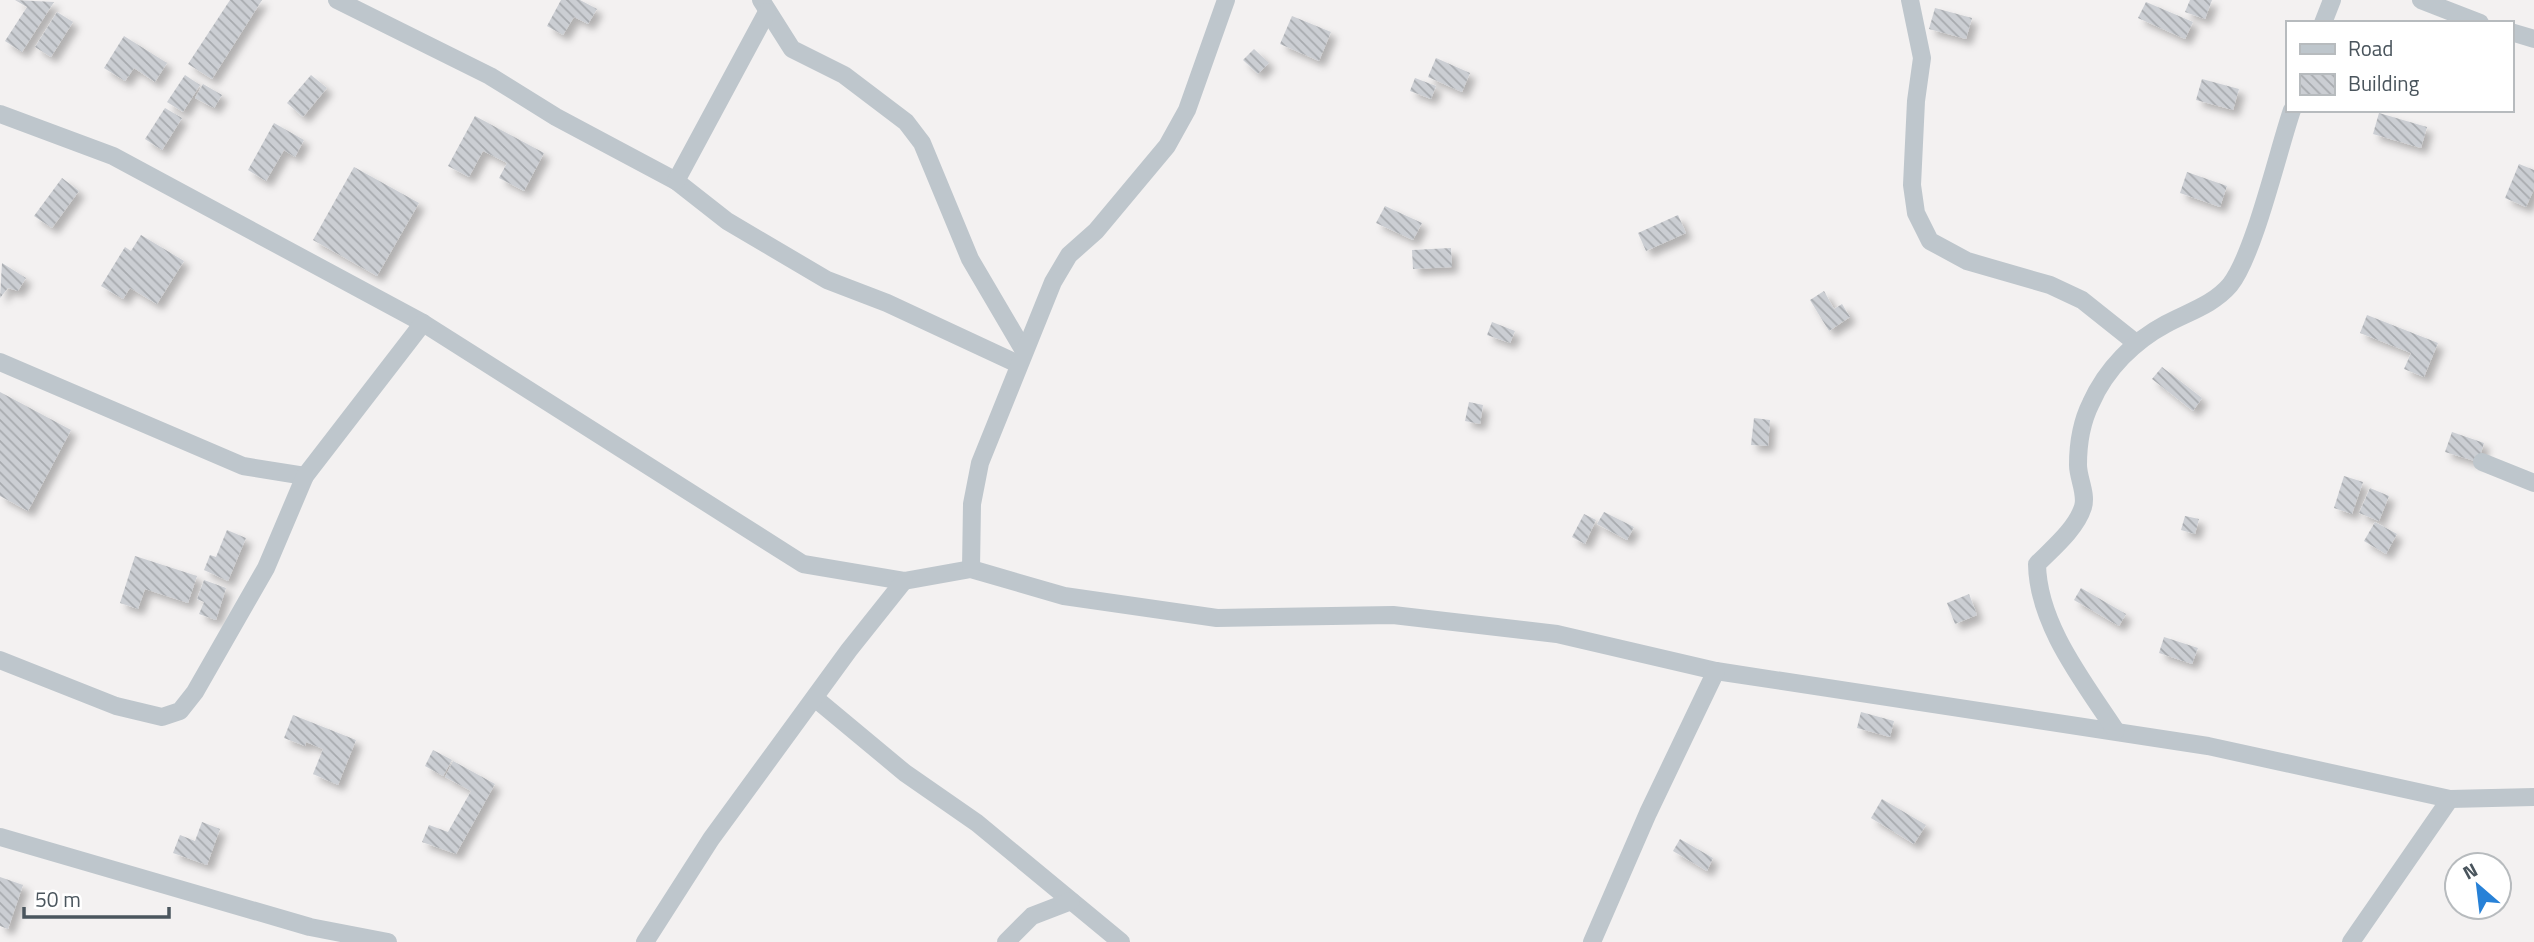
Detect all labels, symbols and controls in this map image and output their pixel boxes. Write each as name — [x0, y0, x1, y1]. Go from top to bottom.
legend — [2286, 21, 2513, 112]
text: Road — [2348, 32, 2393, 64]
text: Building — [2348, 67, 2420, 99]
north arrow — [2443, 851, 2513, 921]
text: N — [2457, 855, 2482, 886]
scale bar — [24, 876, 170, 920]
text: 50 m — [35, 883, 81, 915]

